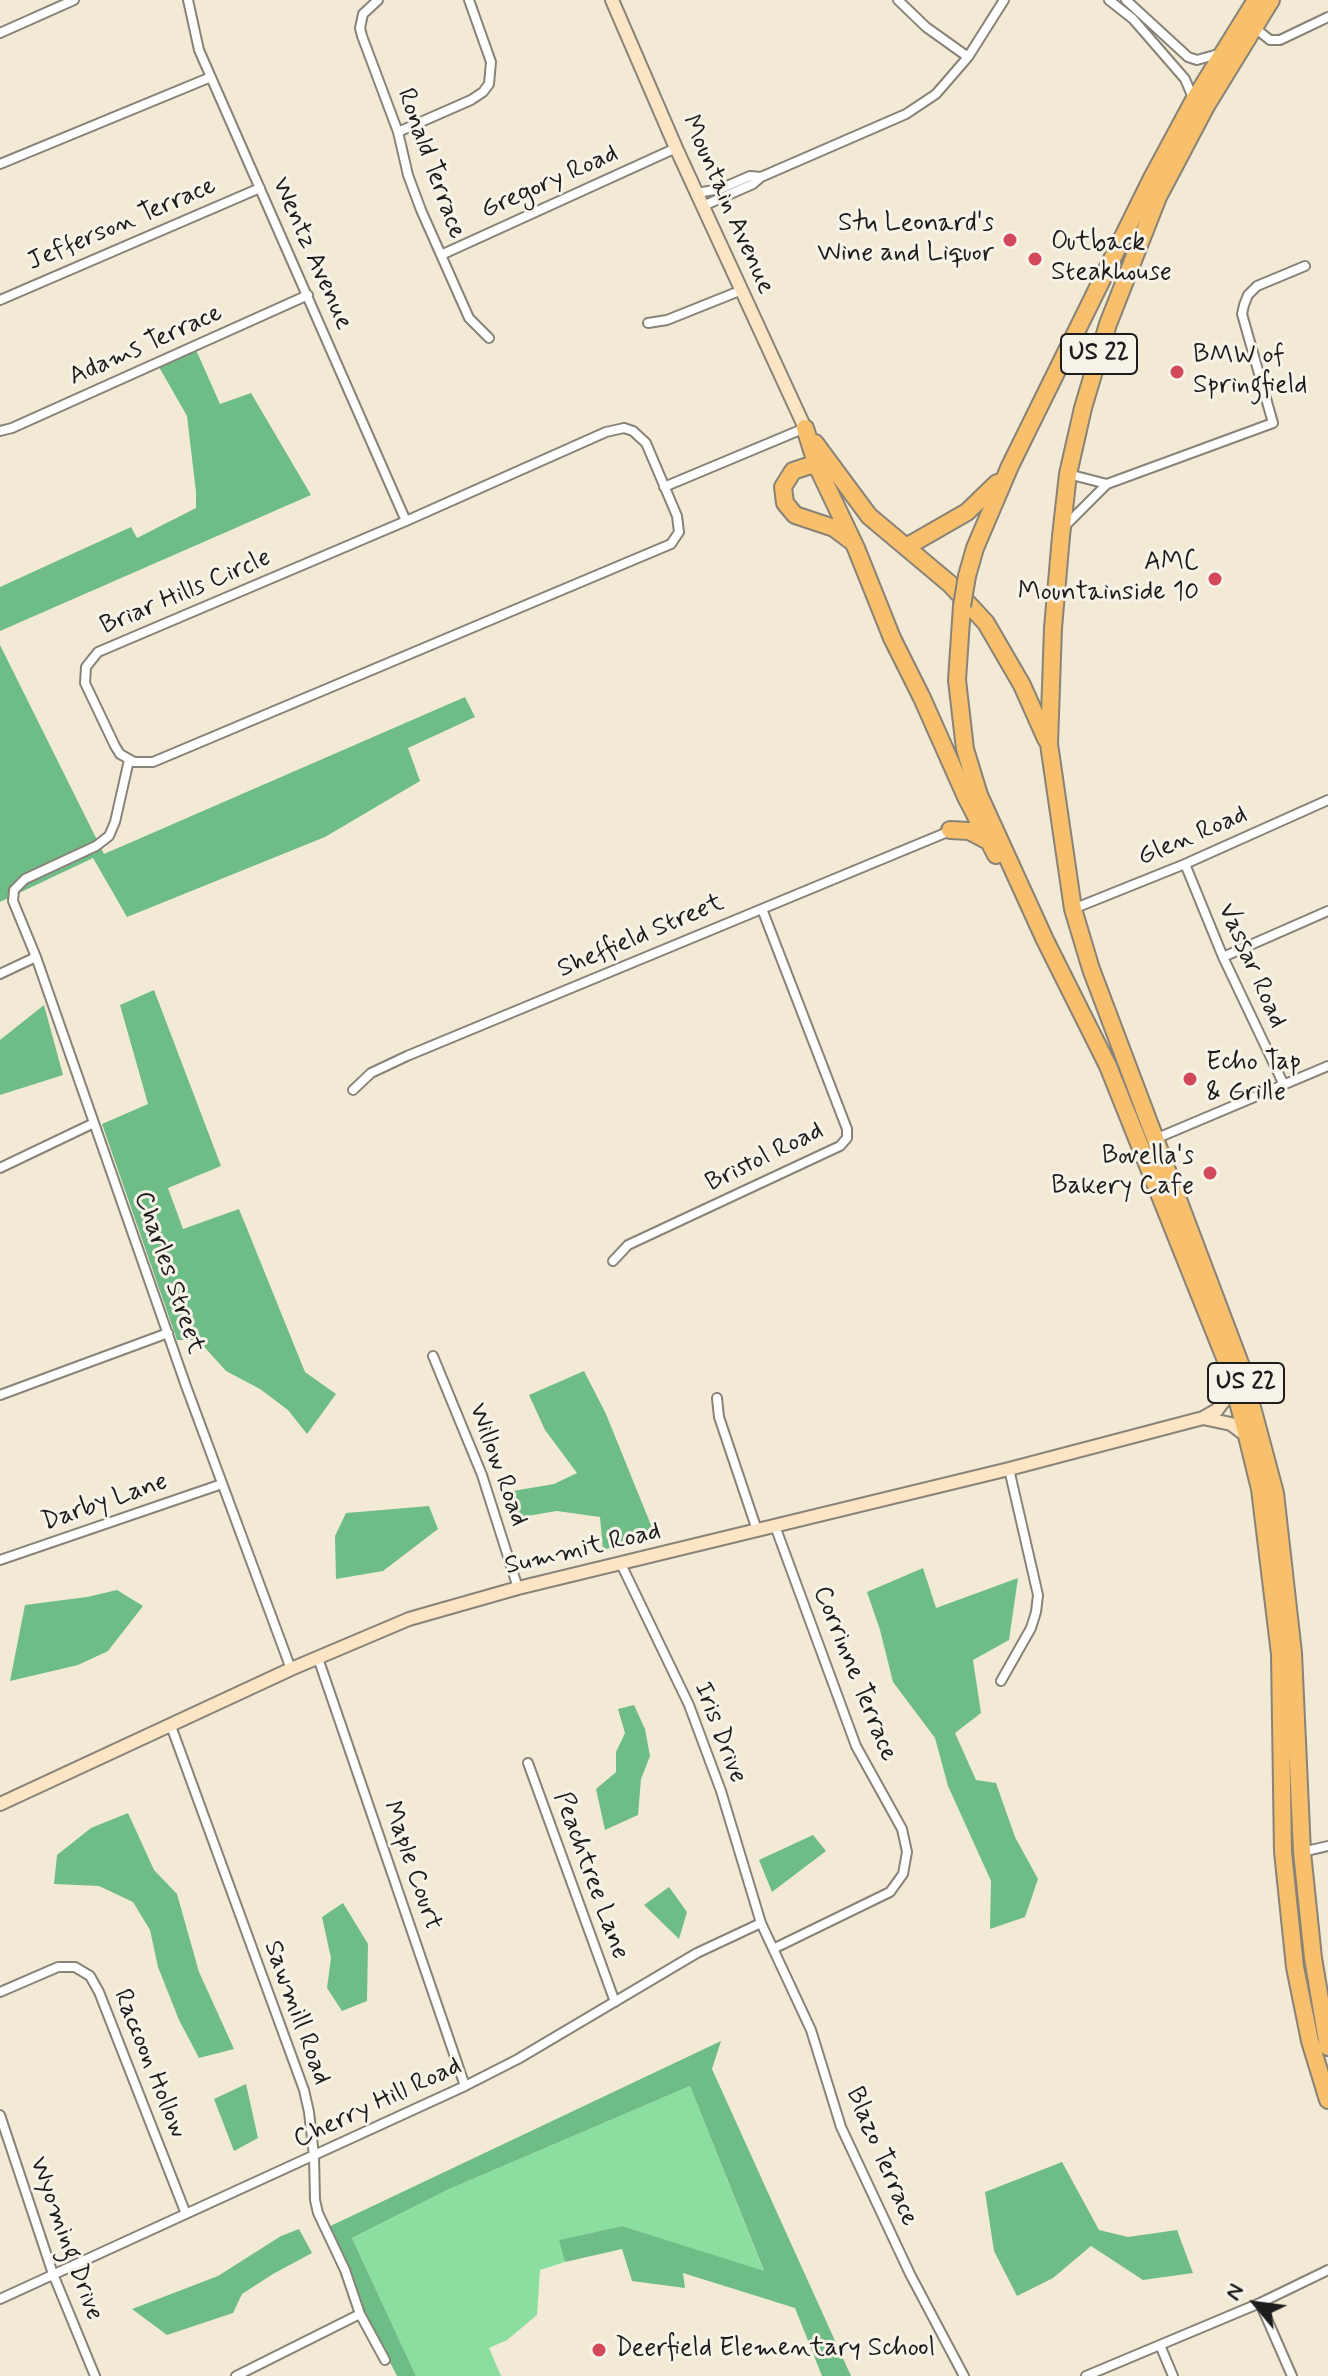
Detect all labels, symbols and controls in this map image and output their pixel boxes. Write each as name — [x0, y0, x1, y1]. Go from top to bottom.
street label: Ronald Terrace — [388, 85, 472, 243]
street label: Mountain Avenue — [674, 111, 780, 299]
street label: Gregory Road — [477, 139, 623, 227]
street label: Jefferson Terrace — [23, 171, 221, 279]
street label: Wentz Avenue — [264, 173, 358, 335]
place label: Stu Leonard's Wine and Liquor — [817, 209, 994, 270]
place label: Outback Steakhouse — [1051, 228, 1172, 290]
marker: Stu Leonard's Wine and Liquor — [1001, 231, 1019, 249]
marker: Outback Steakhouse — [1026, 250, 1044, 268]
street label: Adams Terrace — [65, 298, 227, 394]
road number: US 22 — [1061, 334, 1137, 374]
place label: BMW of Springfield — [1193, 341, 1307, 402]
marker: BMW of Springfield — [1168, 363, 1186, 381]
street label: Briar Hills Circle — [96, 543, 276, 643]
place label: AMC Mountainside 10 — [1018, 548, 1199, 610]
marker: AMC Mountainside 10 — [1206, 570, 1224, 588]
street label: Glen Road — [1134, 800, 1252, 874]
street label: Sheffield Street — [553, 888, 729, 986]
street label: Vassar Road — [1210, 899, 1292, 1033]
place label: Echo Tap & Grille — [1206, 1048, 1301, 1110]
marker: Echo Tap & Grille — [1181, 1070, 1199, 1088]
street label: Bristol Road — [701, 1116, 829, 1200]
place label: Bovella's Bakery Cafe — [1051, 1142, 1194, 1204]
marker: Bovella's Bakery Cafe — [1201, 1164, 1219, 1182]
street label: Charles Street — [126, 1188, 210, 1358]
road number: US 22 — [1208, 1363, 1284, 1403]
street label: Willow Road — [460, 1399, 534, 1531]
street label: Darby Lane — [38, 1467, 172, 1539]
street label: Summit Road — [502, 1517, 664, 1583]
street label: Corrinne Terrace — [805, 1582, 903, 1766]
street label: Iris Drive — [685, 1678, 753, 1788]
street label: Peachtree Lane — [545, 1788, 635, 1964]
street label: Maple Court — [374, 1797, 448, 1935]
street label: Sawmill Road — [256, 1937, 336, 2089]
street label: Raccoon Hollow — [105, 1985, 193, 2143]
street label: Cherry Hill Road — [289, 2051, 467, 2157]
street label: Blazo Terrace — [838, 2083, 924, 2231]
street label: Wyoming Drive — [21, 2153, 109, 2325]
north arrow — [1216, 2264, 1296, 2344]
text: N — [1219, 2279, 1251, 2306]
place label: Deerfield Elementary School — [615, 2334, 935, 2366]
marker: Deerfield Elementary School — [590, 2341, 608, 2359]

